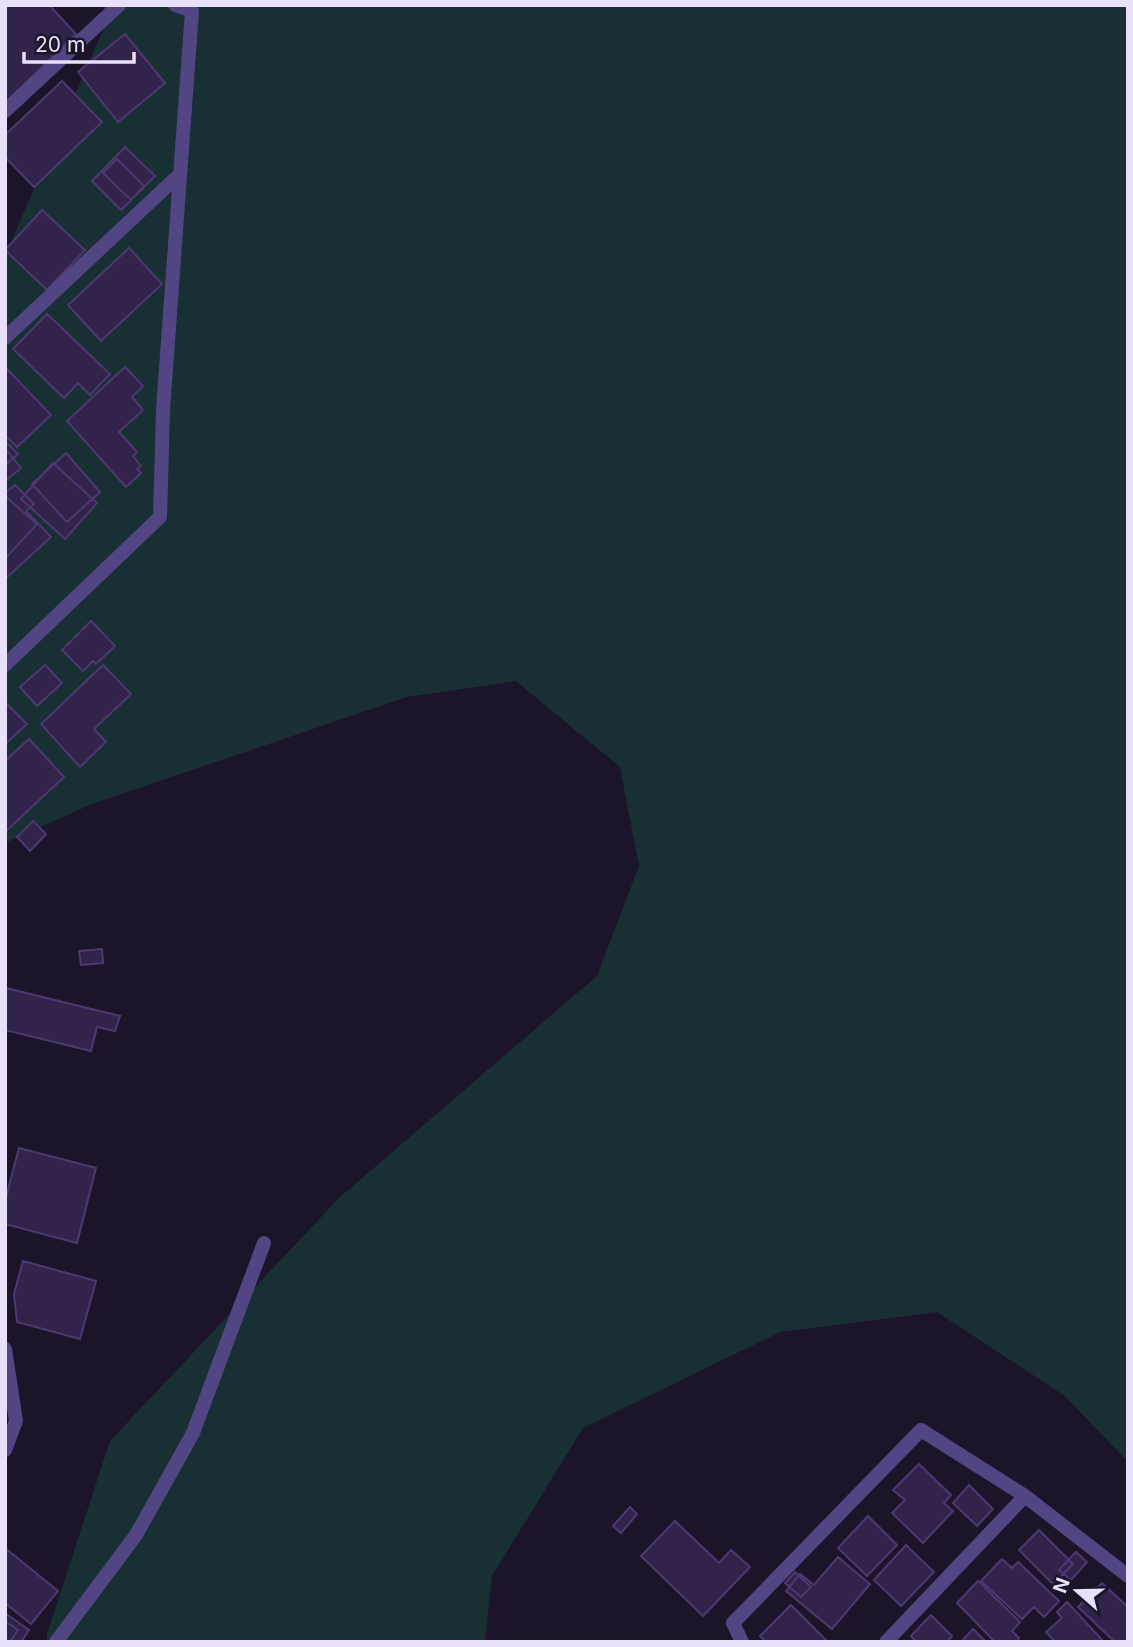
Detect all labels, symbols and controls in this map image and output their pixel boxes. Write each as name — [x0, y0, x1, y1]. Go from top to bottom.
scale bar — [24, 21, 135, 65]
text: 20 m — [35, 32, 85, 57]
north arrow — [1042, 1556, 1112, 1626]
text: N — [1048, 1575, 1075, 1596]

